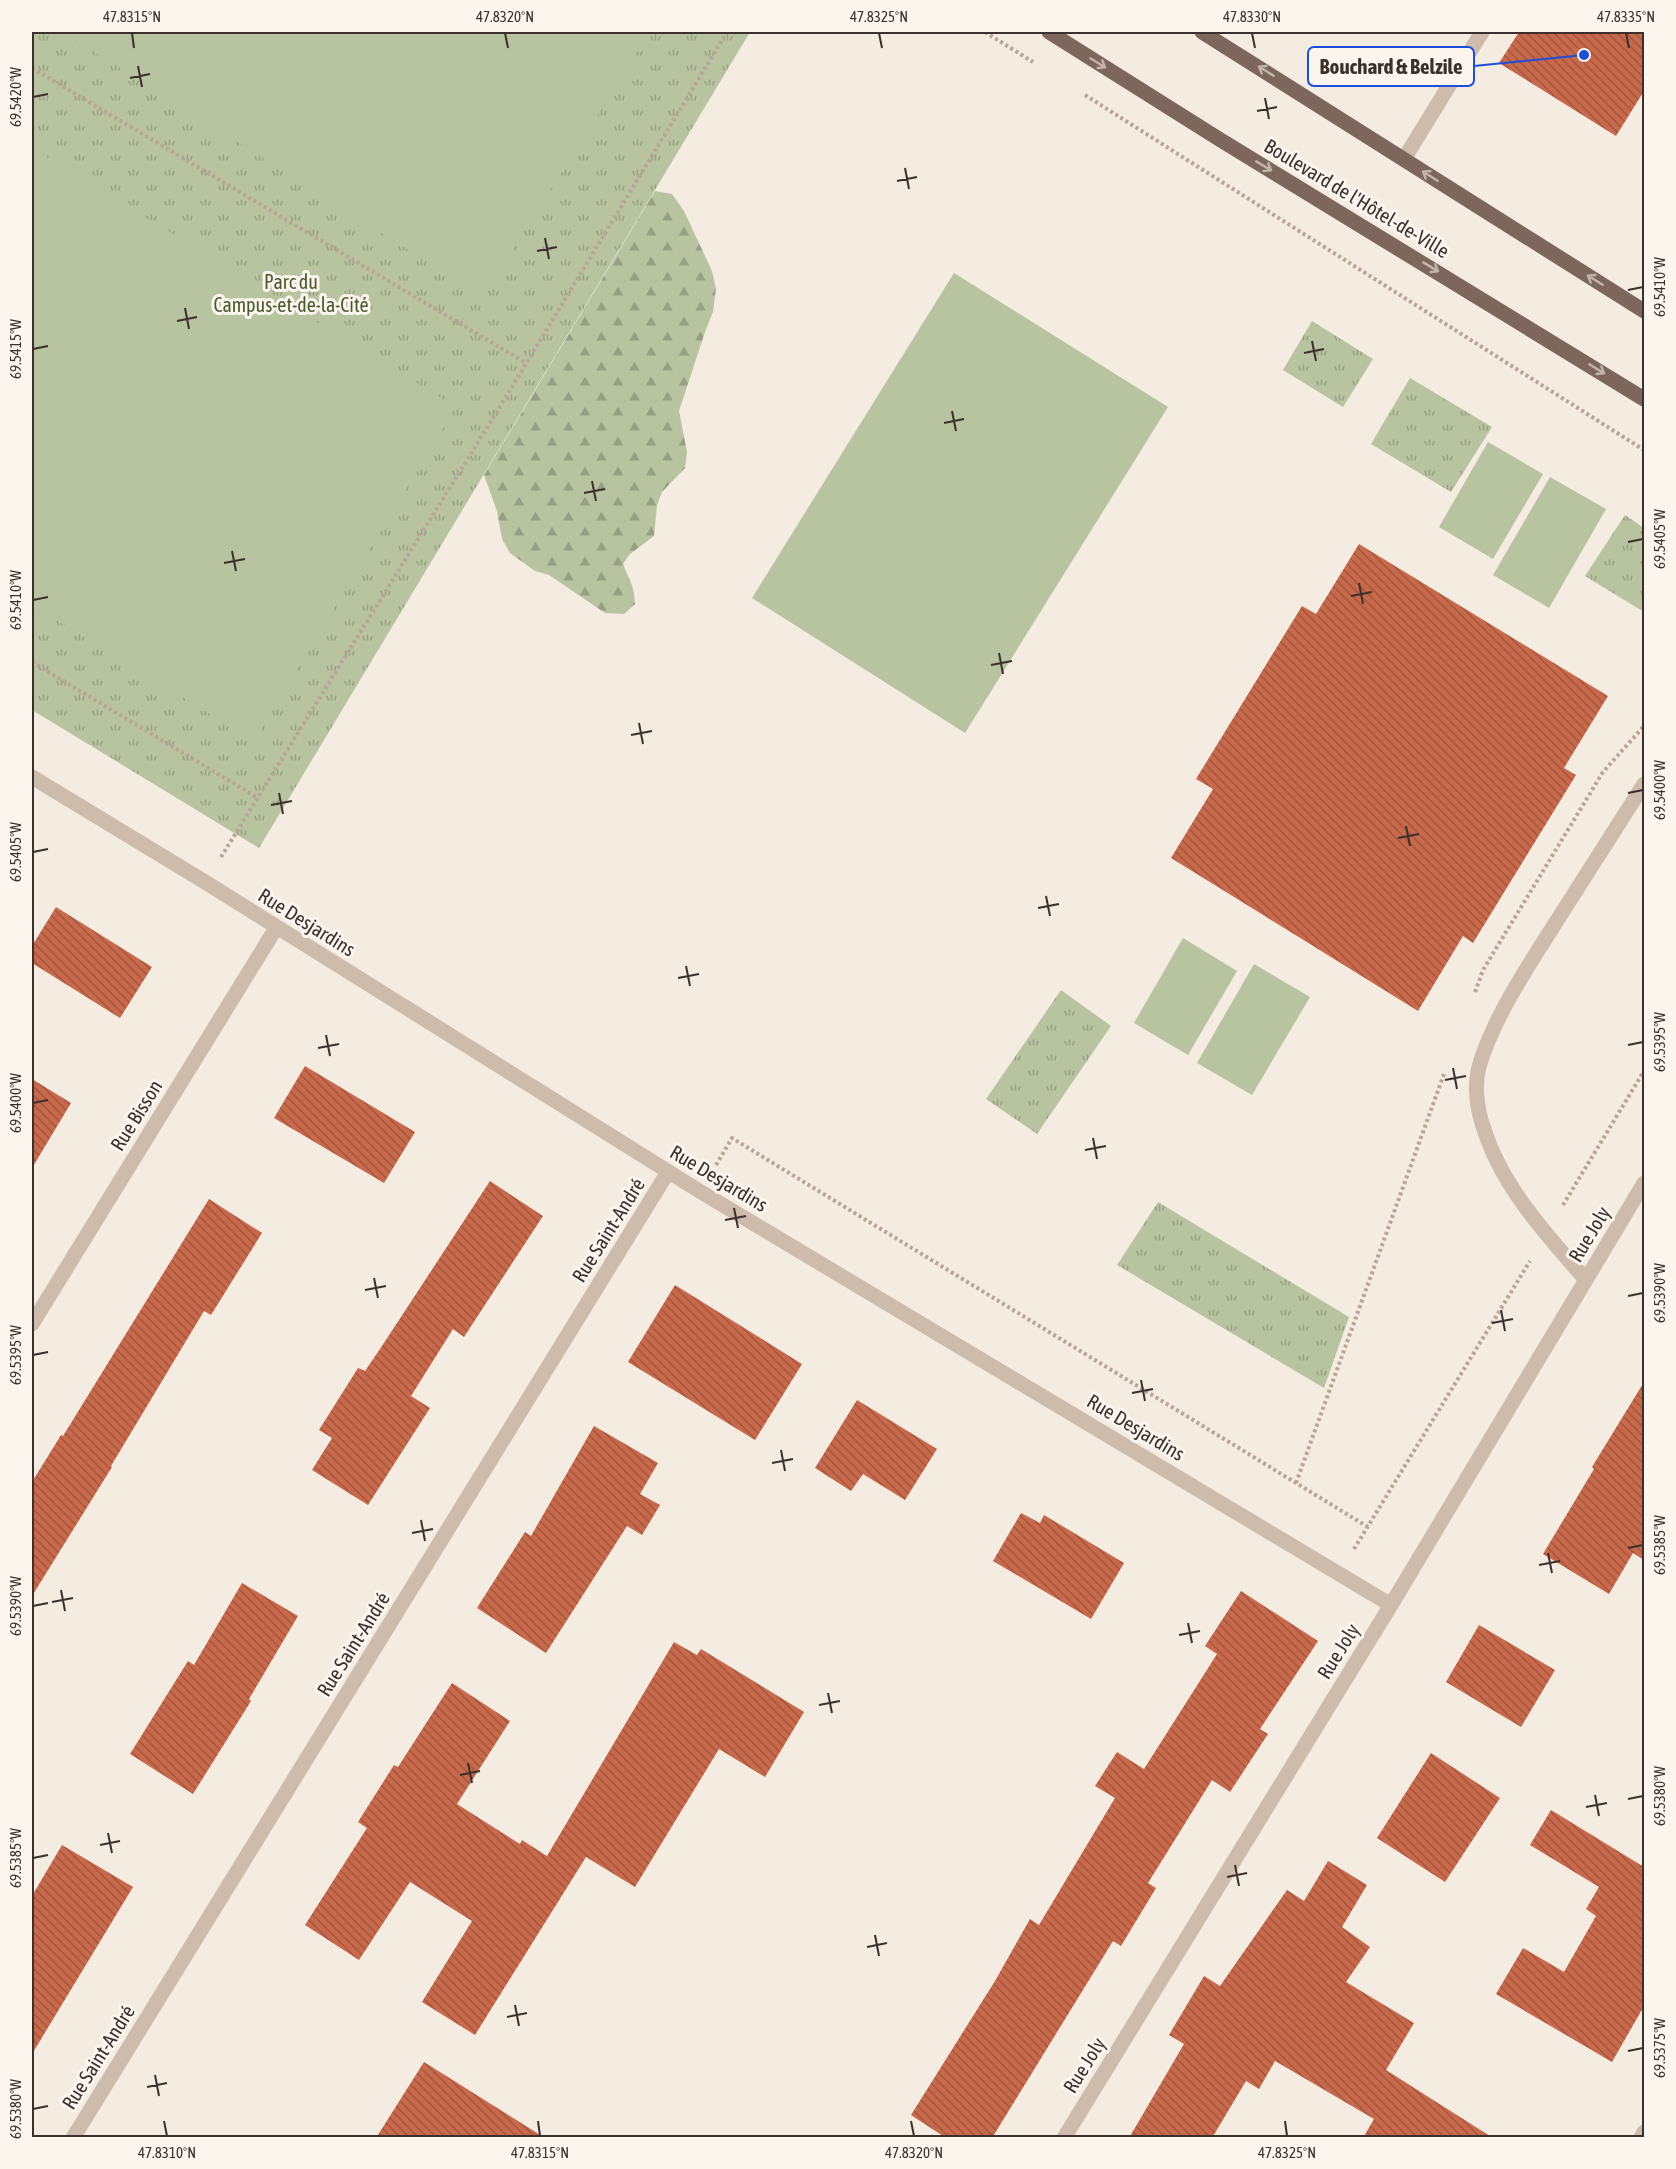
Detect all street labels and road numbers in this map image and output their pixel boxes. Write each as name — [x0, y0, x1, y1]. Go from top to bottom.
street label: Boulevard de l'Hôtel-de-Ville — [1261, 134, 1453, 262]
street label: Rue Desjardins — [254, 883, 360, 961]
street label: Rue Bisson — [105, 1076, 167, 1154]
street label: Rue Desjardins — [666, 1140, 772, 1216]
street label: Rue Saint-André — [567, 1174, 649, 1286]
street label: Rue Joly — [1564, 1202, 1614, 1266]
street label: Rue Desjardins — [1083, 1389, 1189, 1465]
street label: Rue Saint-André — [312, 1588, 394, 1700]
street label: Rue Joly — [1312, 1619, 1364, 1683]
street label: Rue Saint-André — [57, 2001, 139, 2113]
street label: Rue Joly — [1058, 2033, 1110, 2097]

